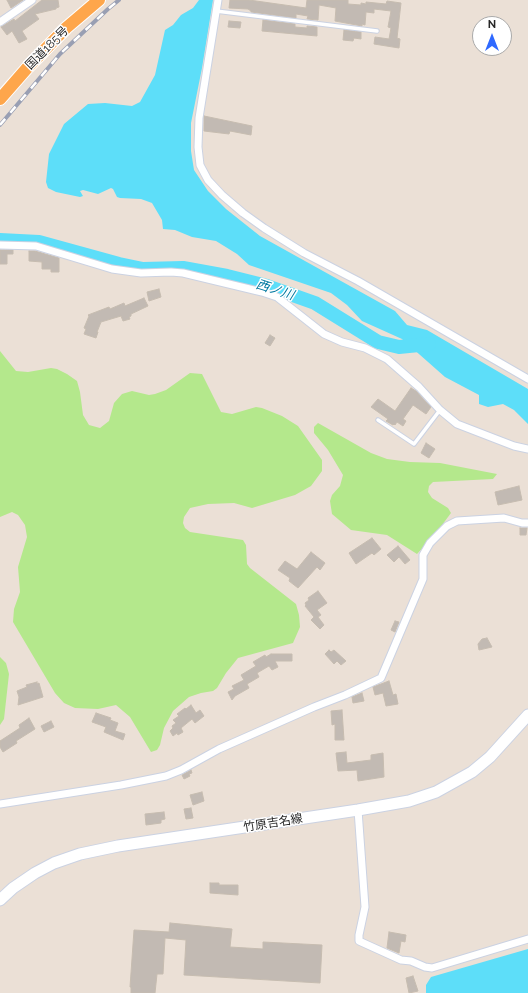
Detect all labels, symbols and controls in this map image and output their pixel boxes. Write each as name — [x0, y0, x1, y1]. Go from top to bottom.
north arrow — [472, 16, 512, 56]
text: N — [488, 18, 496, 31]
street label: 国道185号 — [23, 24, 71, 72]
water label: 西ノ川 — [254, 277, 296, 303]
street label: 竹原吉名線 — [242, 811, 304, 835]

